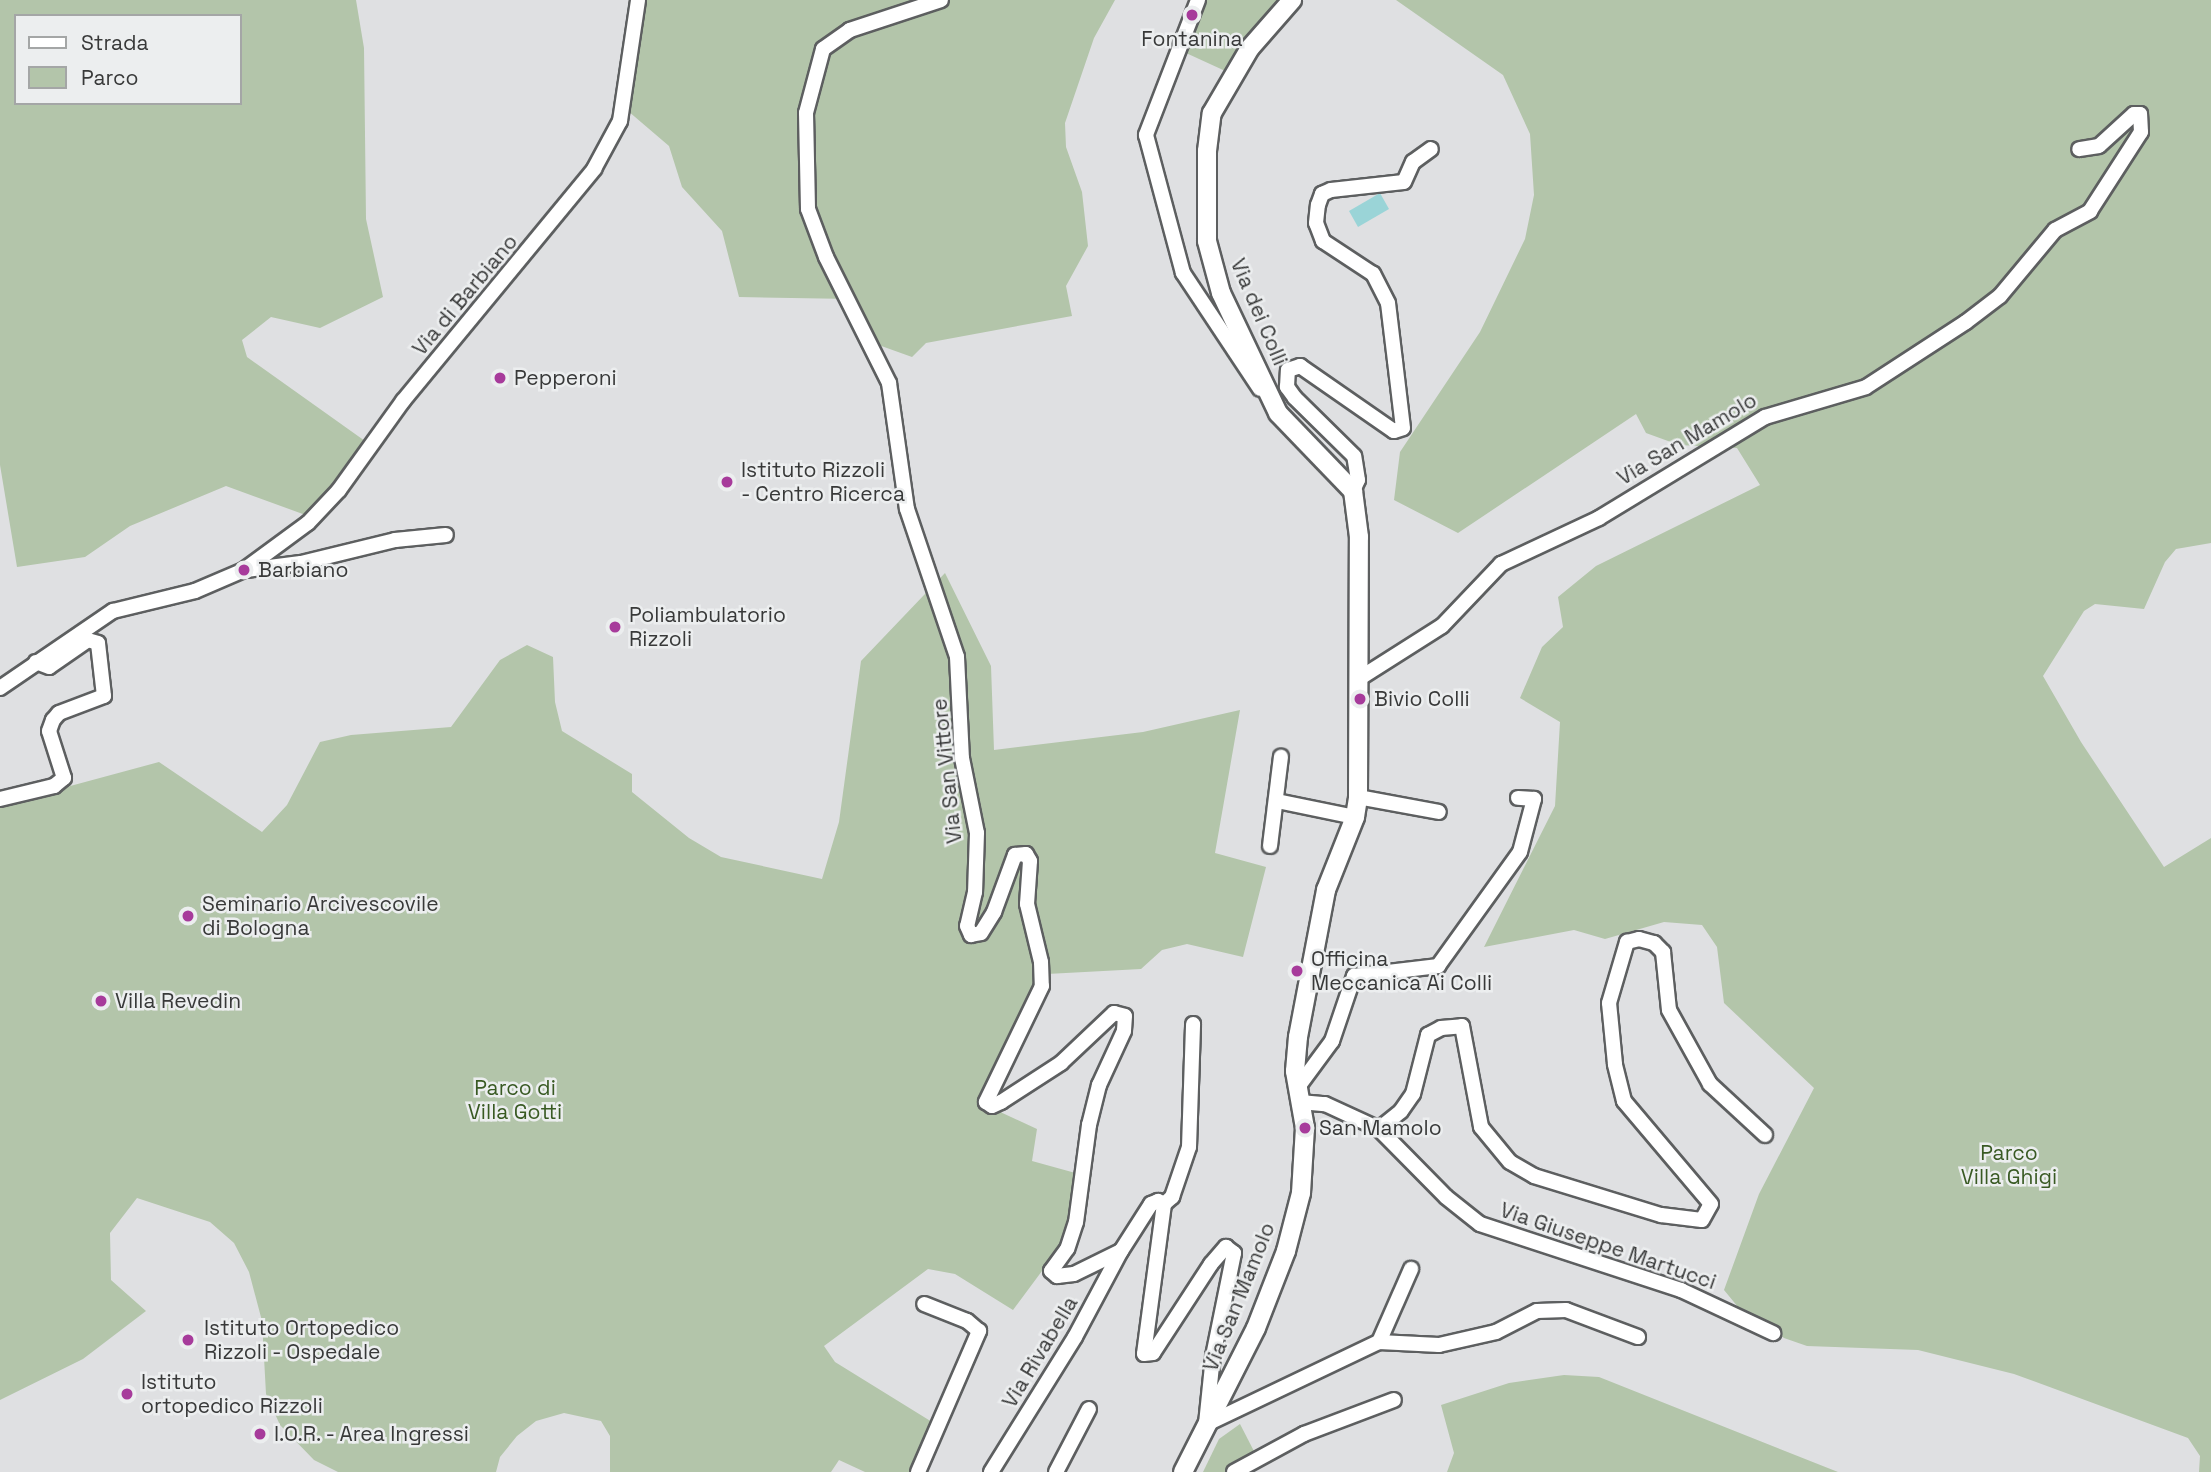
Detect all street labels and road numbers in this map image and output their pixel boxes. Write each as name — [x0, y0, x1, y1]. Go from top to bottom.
street label: Via di Barbiano — [407, 229, 523, 361]
street label: Via dei Colli — [1225, 255, 1293, 369]
street label: Via San Mamolo — [1613, 387, 1761, 491]
street label: Via San Vittore — [927, 697, 967, 845]
street label: Via Giuseppe Martucci — [1497, 1197, 1719, 1295]
street label: Via San Mamolo — [1198, 1219, 1280, 1375]
street label: Via Rivabella — [997, 1292, 1083, 1412]

